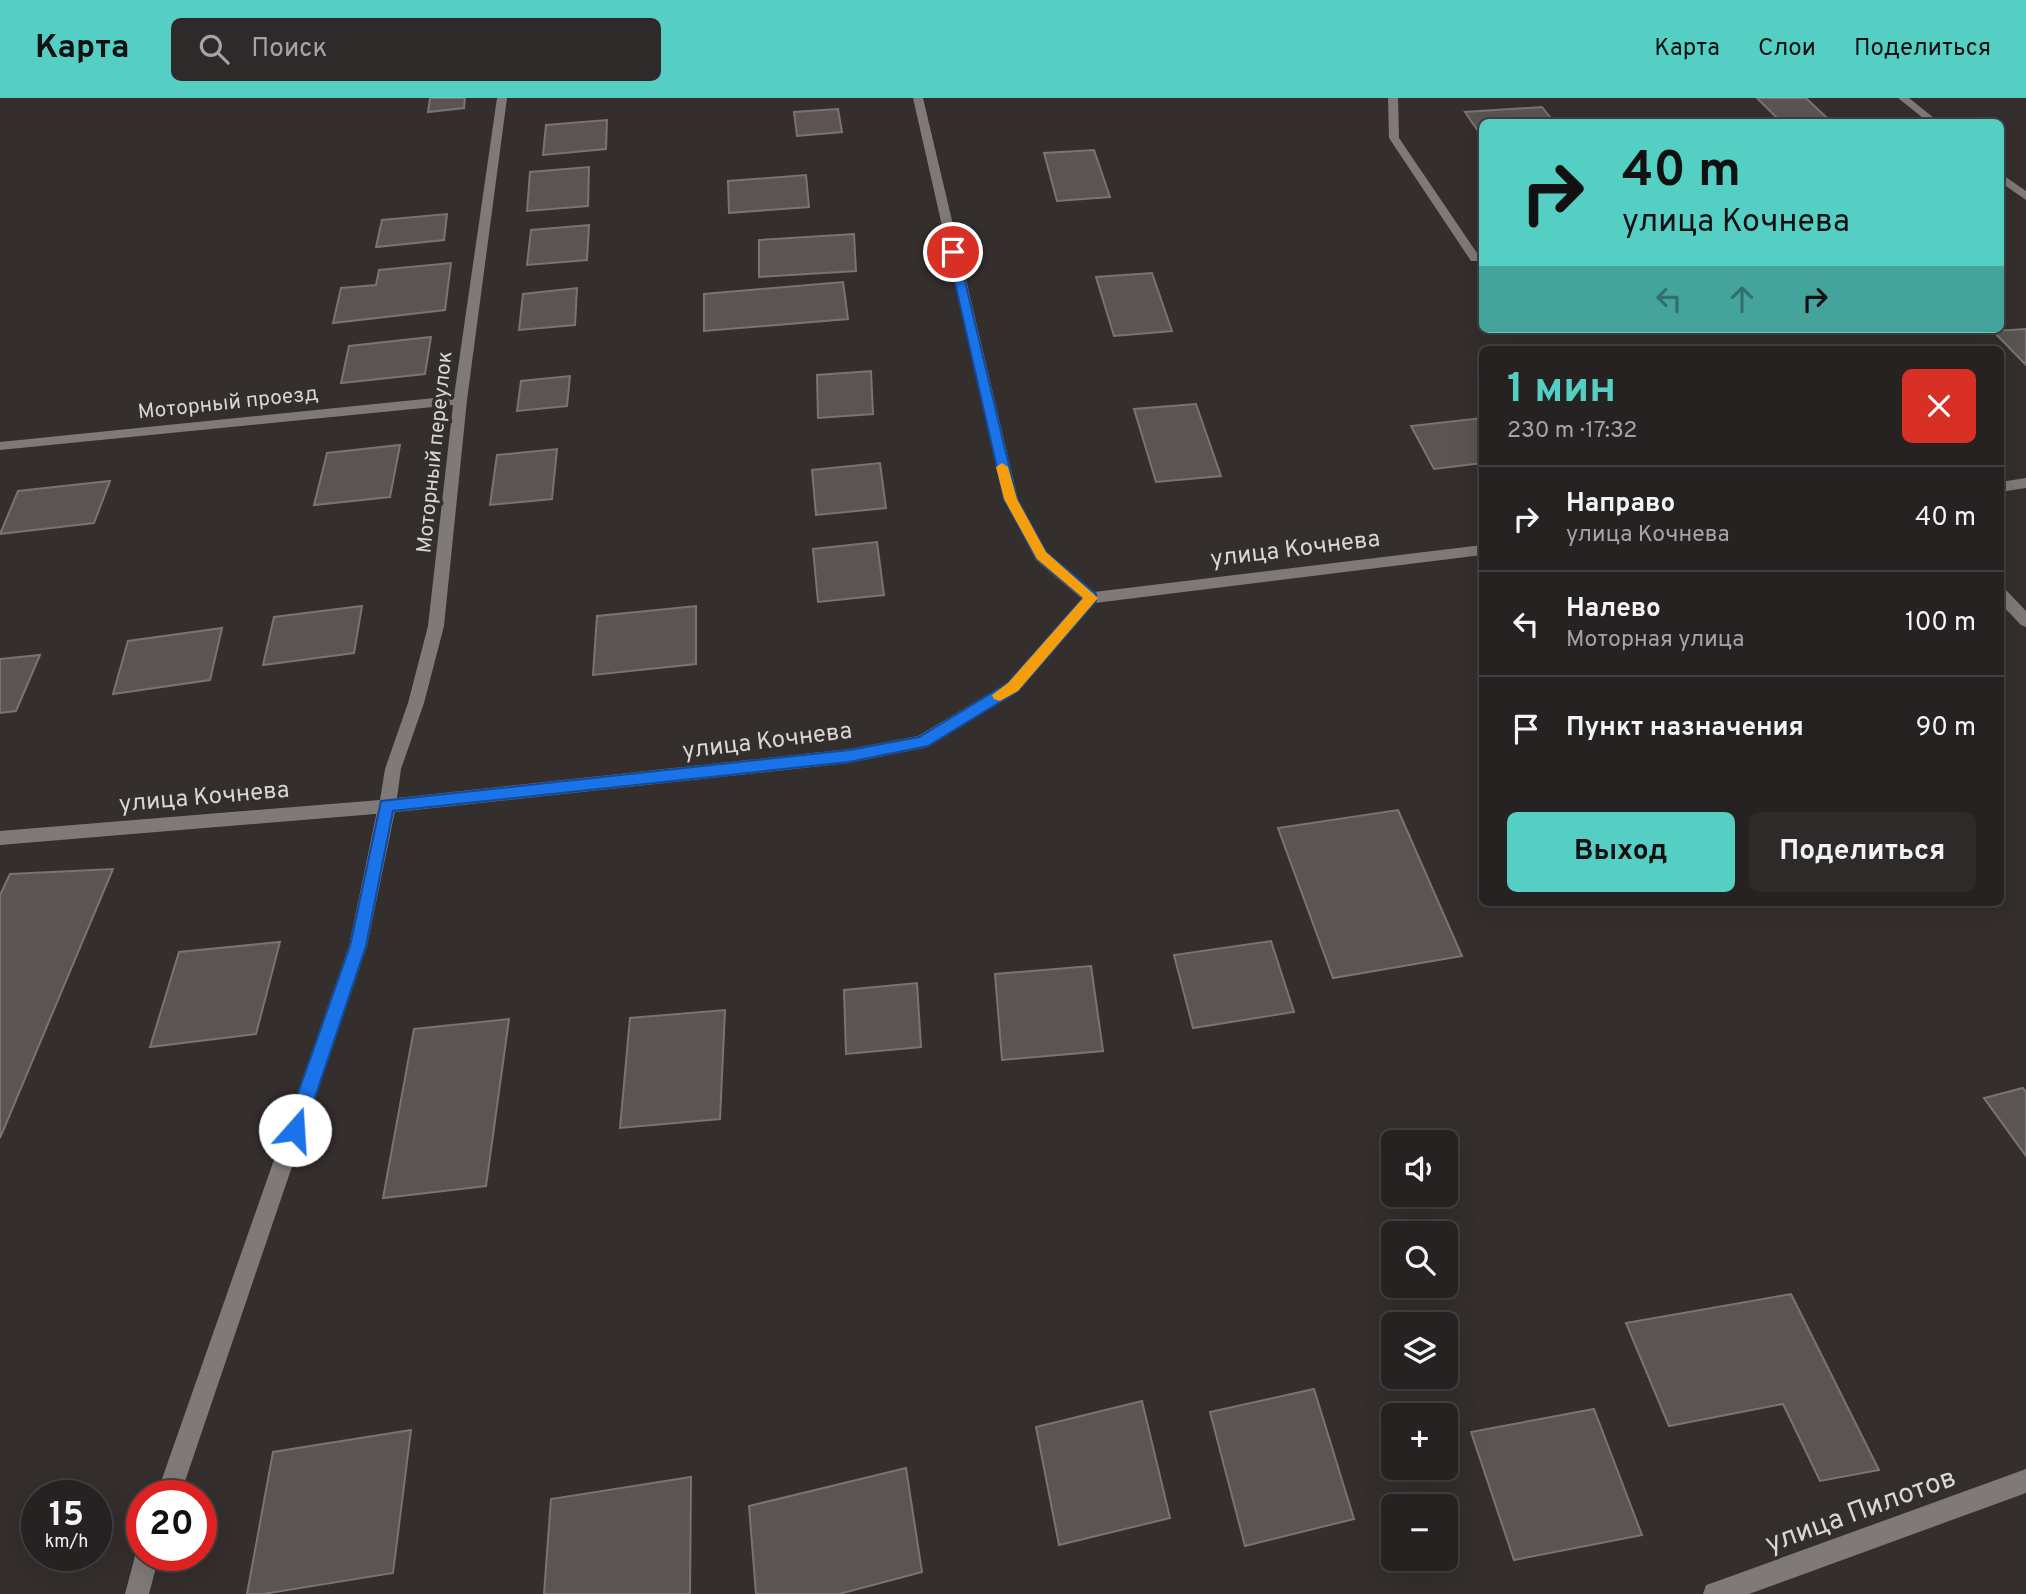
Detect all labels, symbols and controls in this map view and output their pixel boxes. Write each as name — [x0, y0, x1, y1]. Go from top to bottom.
search box — [171, 18, 661, 81]
text: Карта — [35, 28, 129, 70]
icon: search — [195, 30, 233, 68]
text: Поиск — [251, 33, 327, 66]
text: Карта — [1654, 34, 1720, 64]
text: Слои — [1758, 34, 1816, 64]
text: Поделиться — [1854, 34, 1991, 64]
text: 40 m — [1622, 142, 1741, 204]
icon: right — [1507, 147, 1598, 238]
text: улица Кочнева — [1622, 203, 1850, 243]
pin — [923, 222, 983, 282]
icon: arrive — [934, 233, 972, 271]
icon: left — [1650, 280, 1688, 318]
icon: ahead — [1723, 280, 1761, 318]
icon: right — [1796, 280, 1834, 318]
street label: Моторный переулок — [411, 350, 460, 555]
text: 1 мин — [1507, 364, 1616, 417]
button: close — [1902, 369, 1976, 443]
street label: Моторный проезд — [137, 381, 320, 426]
text: 230 m · 17:32 — [1507, 417, 1637, 446]
text: Направо — [1566, 488, 1675, 521]
icon: right — [1507, 500, 1545, 538]
text: 40 m — [1915, 502, 1976, 535]
text: улица Кочнева — [1566, 521, 1730, 550]
street label: улица Кочнева — [1209, 525, 1382, 575]
text: Налево — [1566, 593, 1661, 626]
icon: left — [1507, 605, 1545, 643]
text: 100 m — [1905, 607, 1976, 640]
text: Моторная улица — [1566, 626, 1744, 655]
icon: arrive — [1507, 710, 1545, 748]
text: Пункт назначения — [1566, 712, 1804, 745]
text: 90 m — [1916, 712, 1976, 745]
street label: улица Кочнева — [681, 717, 854, 767]
street label: улица Кочнева — [118, 776, 291, 820]
button: Выход — [1507, 812, 1735, 892]
button: Поделиться — [1749, 812, 1976, 892]
position arrow — [258, 1093, 332, 1167]
map controls — [1381, 1130, 1458, 1571]
button: sound — [1381, 1130, 1458, 1207]
button: search — [1381, 1221, 1458, 1298]
button: layers — [1381, 1312, 1458, 1389]
button: + — [1381, 1403, 1458, 1480]
street label: улица Пилотов — [1761, 1461, 1961, 1563]
speed limit sign: 20 — [126, 1480, 217, 1571]
text: 15 — [49, 1494, 84, 1538]
button: − — [1381, 1494, 1458, 1571]
text: km/h — [45, 1531, 88, 1554]

